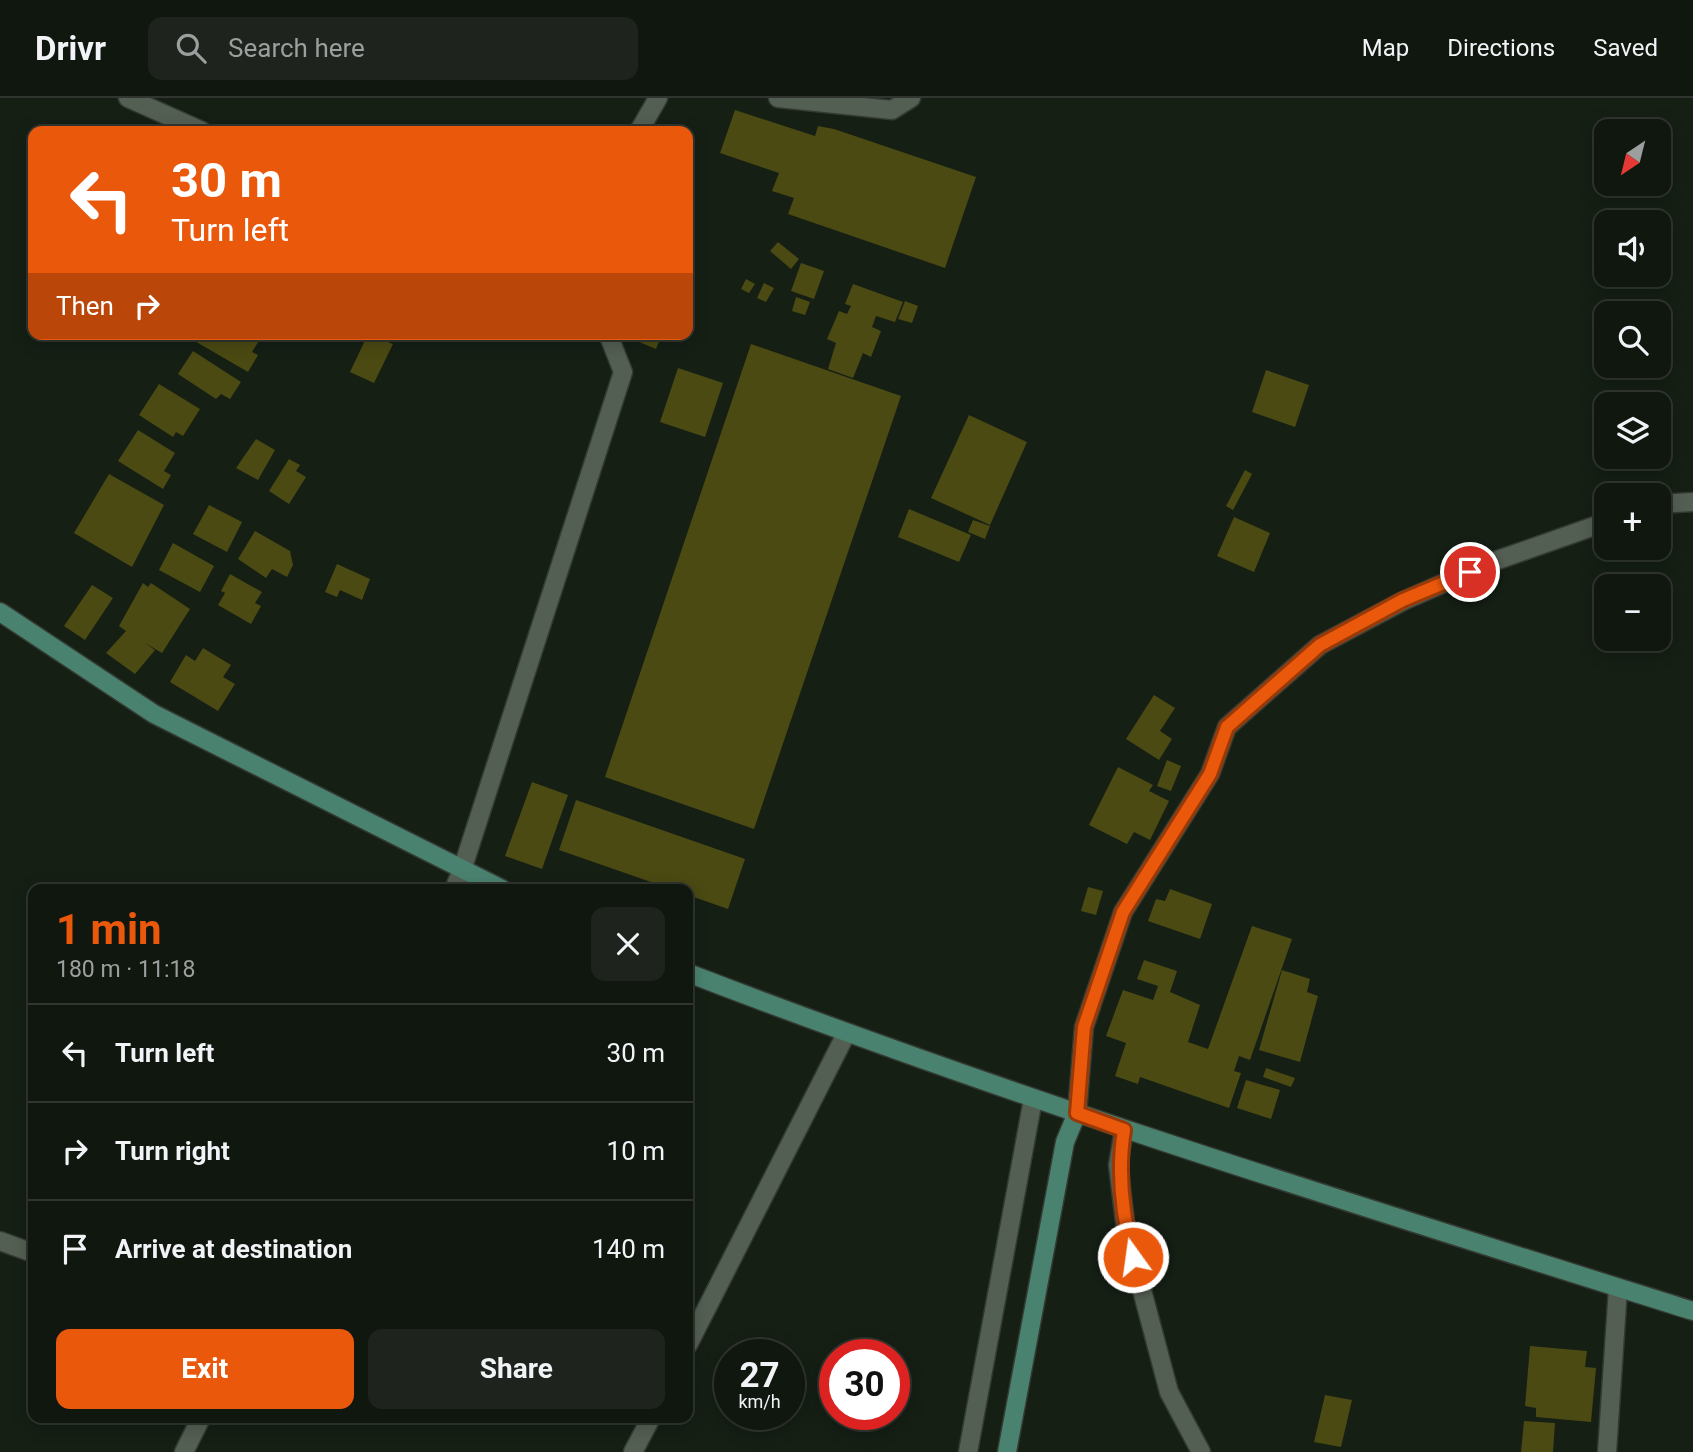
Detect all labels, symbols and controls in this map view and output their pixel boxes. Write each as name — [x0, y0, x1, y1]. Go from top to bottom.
search box — [148, 17, 638, 80]
text: Drivr — [35, 29, 106, 68]
icon: search — [172, 29, 210, 67]
text: Search here — [228, 33, 365, 63]
text: Map — [1362, 34, 1409, 62]
text: Directions — [1447, 34, 1555, 62]
text: Saved — [1593, 34, 1658, 62]
north arrow — [1594, 119, 1671, 196]
map controls — [1594, 119, 1671, 651]
text: 30 m — [171, 152, 282, 209]
icon: left — [56, 154, 147, 245]
button: sound — [1594, 210, 1671, 287]
text: Turn left — [171, 211, 289, 249]
icon: right — [128, 287, 166, 325]
text: Then — [56, 291, 114, 321]
button: search — [1594, 301, 1671, 378]
button: layers — [1594, 392, 1671, 469]
button: + — [1594, 483, 1671, 560]
pin — [1440, 542, 1500, 602]
icon: arrive — [1451, 553, 1489, 591]
button: − — [1594, 574, 1671, 651]
text: 1 min — [56, 905, 162, 954]
button: close — [591, 907, 665, 981]
text: 180 m · 11:18 — [56, 956, 195, 983]
icon: left — [56, 1034, 94, 1072]
text: Turn left — [115, 1038, 214, 1068]
text: 30 m — [607, 1038, 665, 1068]
icon: right — [56, 1132, 94, 1170]
text: Turn right — [115, 1136, 230, 1166]
text: 10 m — [607, 1136, 665, 1166]
position arrow — [1096, 1220, 1170, 1294]
icon: arrive — [56, 1230, 94, 1268]
text: Arrive at destination — [115, 1234, 352, 1264]
text: 140 m — [592, 1234, 665, 1264]
button: Exit — [56, 1329, 354, 1409]
button: Share — [368, 1329, 665, 1409]
speed limit sign: 30 — [819, 1339, 910, 1430]
text: 27 — [739, 1355, 780, 1396]
text: km/h — [738, 1391, 781, 1412]

